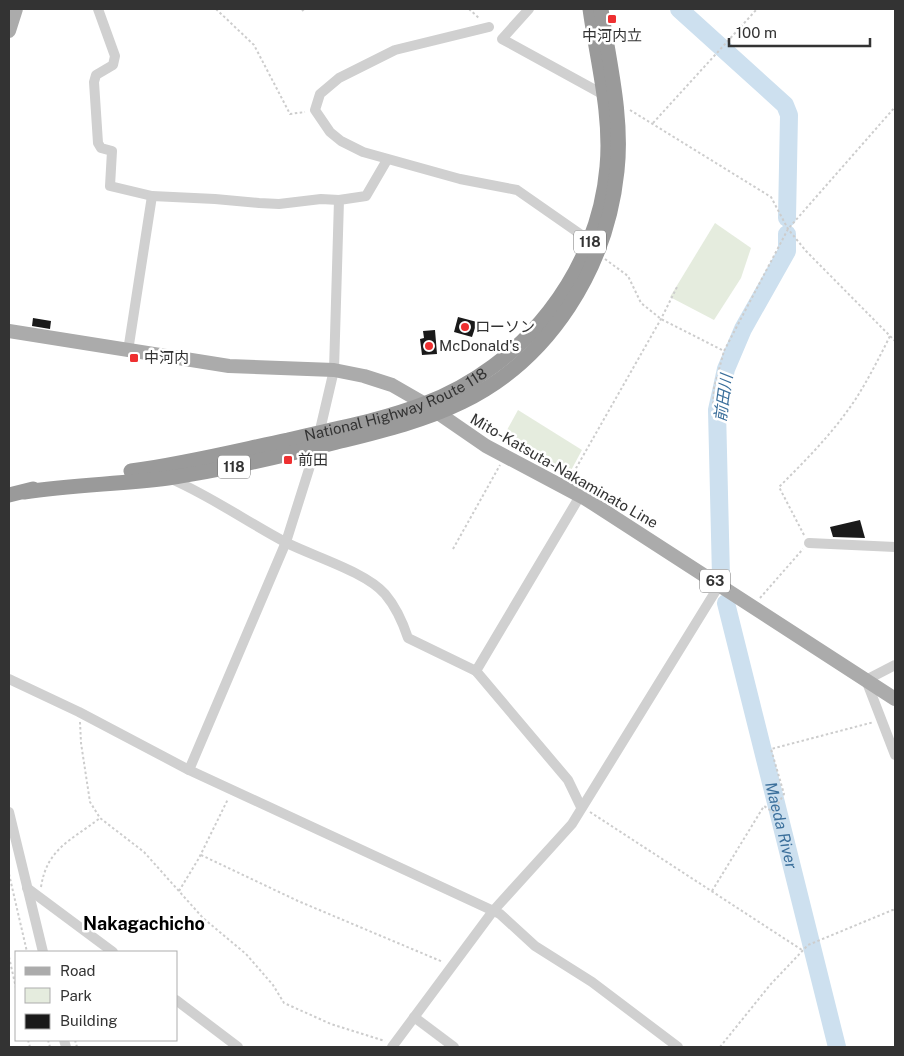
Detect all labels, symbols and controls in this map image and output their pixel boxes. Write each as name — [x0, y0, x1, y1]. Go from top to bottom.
marker: 中河内立 — [606, 13, 618, 25]
scale bar — [729, 15, 870, 47]
text: 100 m — [736, 24, 777, 41]
place label: 中河内立 — [582, 27, 642, 44]
road number: 118 — [574, 230, 606, 253]
place label: ローソン — [475, 318, 535, 335]
marker: ローソン — [459, 321, 471, 333]
place label: McDonald's — [439, 337, 519, 354]
marker: McDonald's — [423, 340, 435, 352]
place label: 中河内 — [144, 349, 189, 366]
marker: 中河内 — [128, 352, 140, 364]
street label: National Highway Route 118 — [303, 364, 490, 444]
water label: 前田川 — [711, 371, 737, 423]
street label: Mito-Katsuta-Nakaminato Line — [468, 410, 661, 531]
place label: 前田 — [298, 451, 328, 468]
marker: 前田 — [282, 454, 294, 466]
road number: 118 — [218, 456, 250, 478]
road number: 63 — [700, 570, 730, 592]
water label: Maeda River — [761, 780, 801, 872]
district label: Nakagachicho — [83, 913, 205, 934]
legend — [15, 951, 178, 1041]
text: Road — [60, 962, 96, 979]
text: Park — [60, 987, 92, 1004]
text: Building — [60, 1012, 118, 1029]

